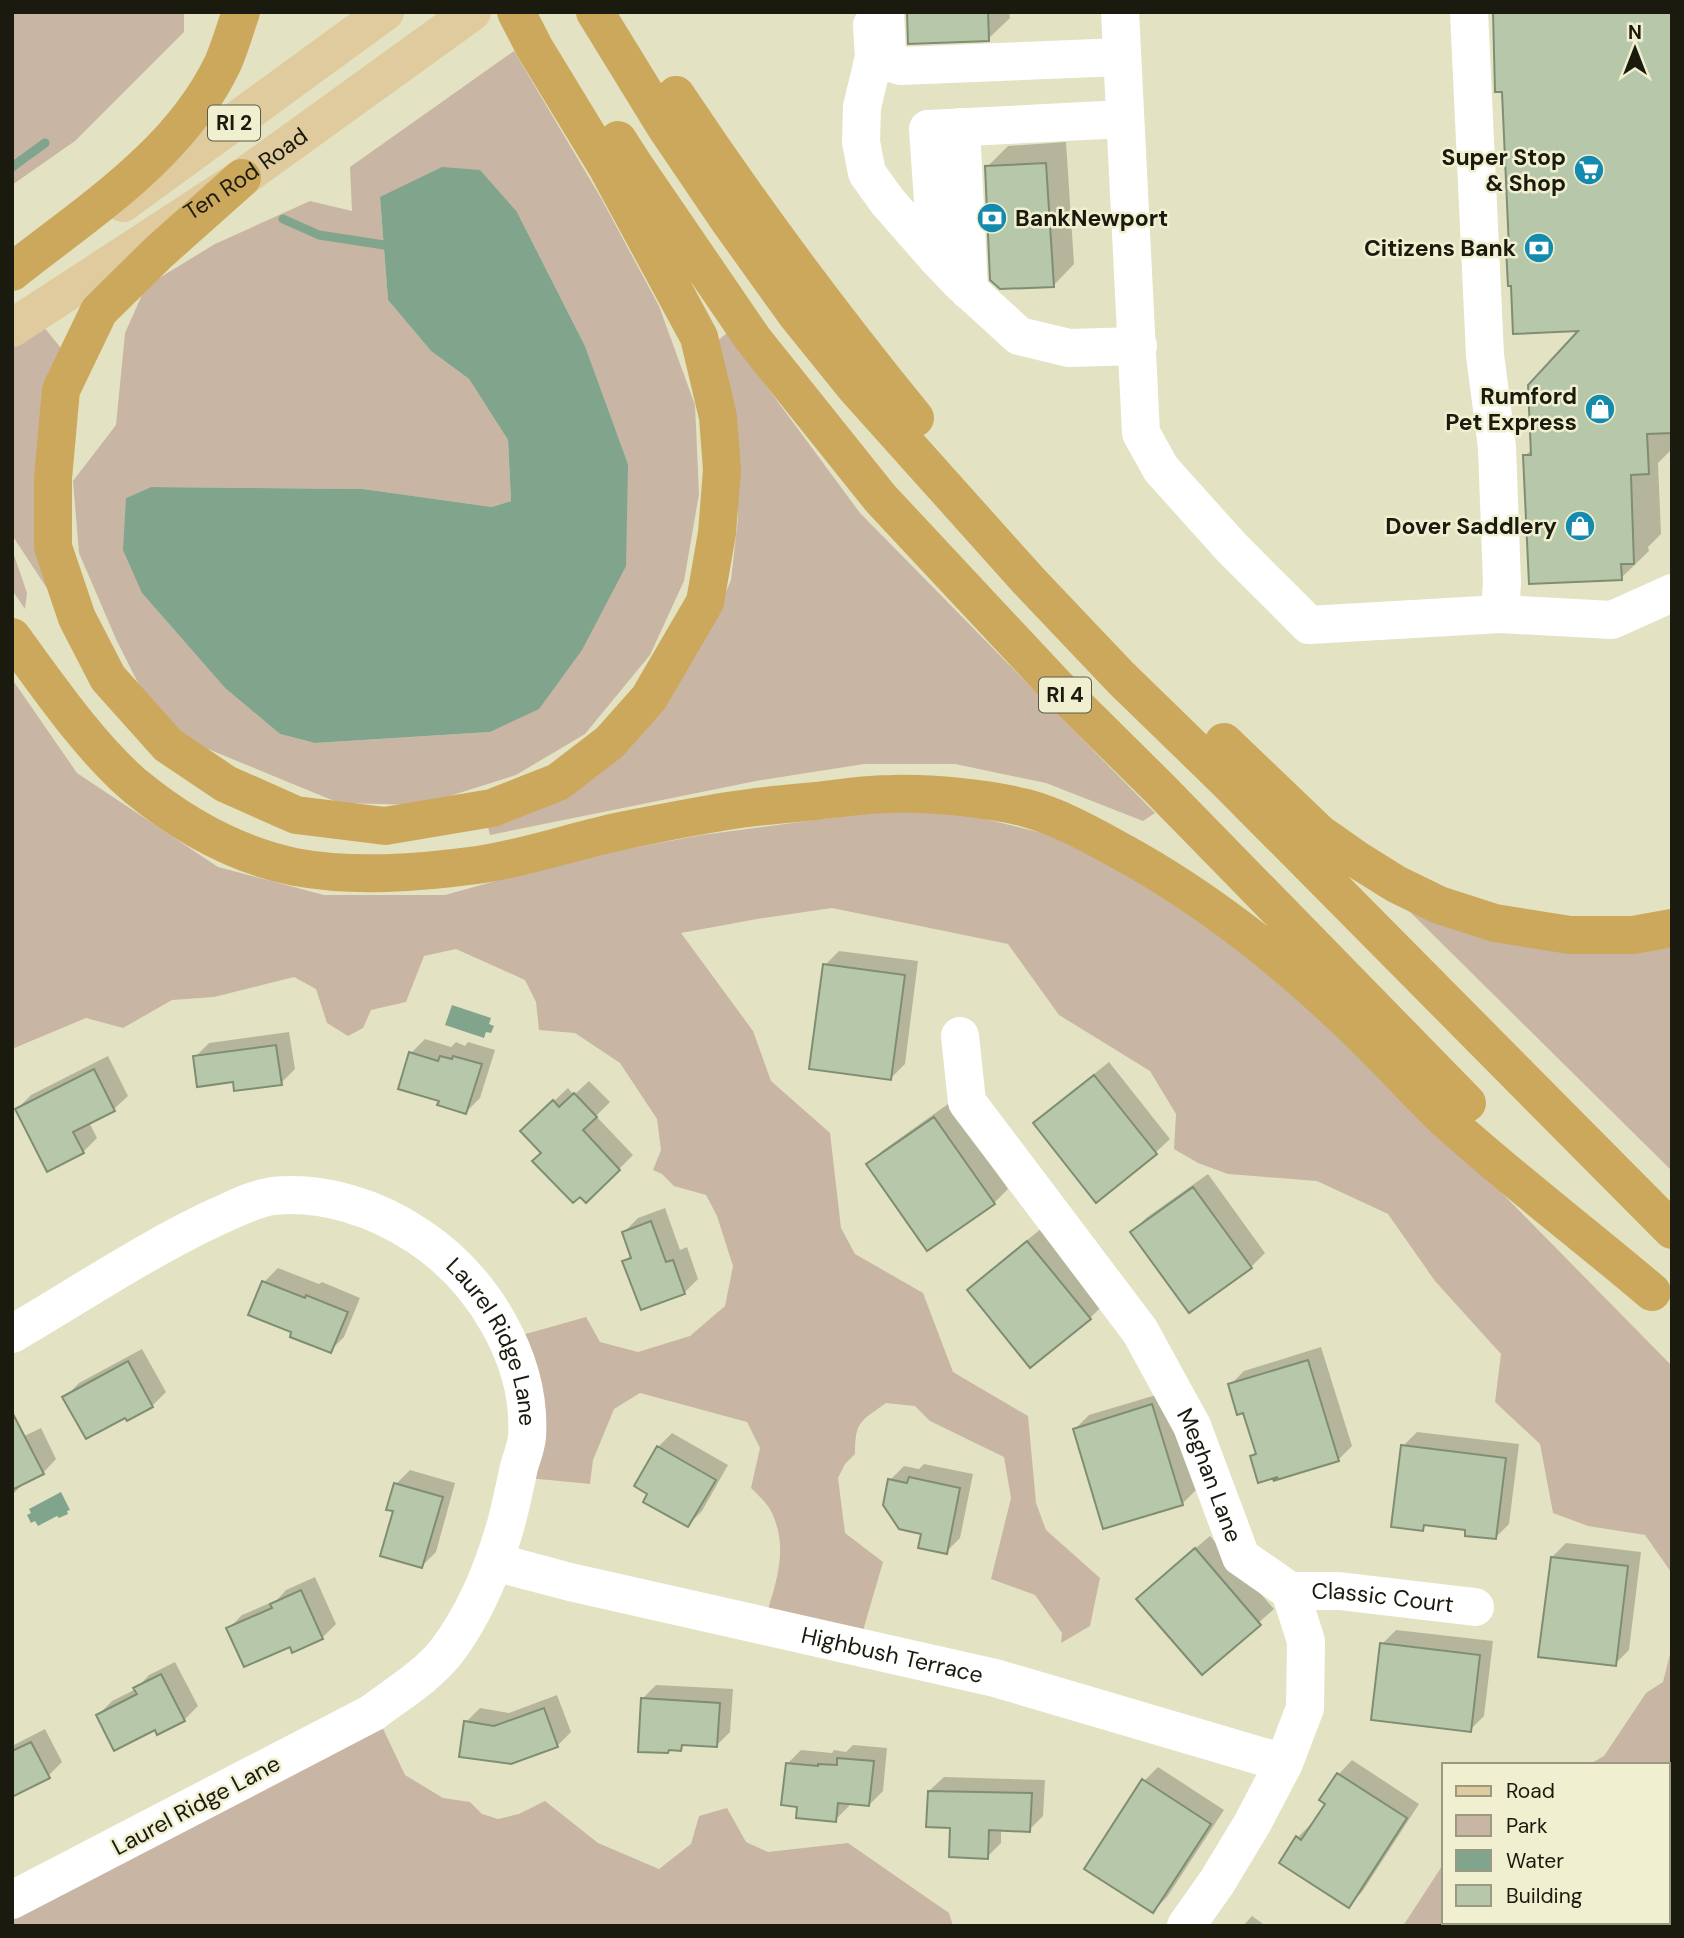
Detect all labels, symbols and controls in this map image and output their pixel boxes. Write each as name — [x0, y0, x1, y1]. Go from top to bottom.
north arrow — [1600, 14, 1670, 84]
text: N — [1628, 20, 1642, 45]
road number: RI 2 — [208, 106, 260, 140]
street label: Ten Rod Road — [178, 121, 314, 227]
place label: Super Stop & Shop — [1442, 142, 1566, 198]
supermarket icon: Super Stop & Shop — [1572, 153, 1606, 187]
bank icon: BankNewport — [975, 201, 1009, 235]
place label: BankNewport — [1015, 203, 1168, 233]
bank icon: Citizens Bank — [1522, 231, 1556, 265]
place label: Citizens Bank — [1364, 233, 1516, 263]
place label: Rumford Pet Express — [1445, 381, 1577, 437]
shop icon: Rumford Pet Express — [1583, 392, 1617, 426]
shop icon: Dover Saddlery — [1563, 509, 1597, 543]
place label: Dover Saddlery — [1385, 511, 1557, 541]
road number: RI 4 — [1039, 678, 1091, 712]
street label: Laurel Ridge Lane — [440, 1251, 542, 1427]
street label: Meghan Lane — [1170, 1403, 1249, 1546]
street label: Classic Court — [1312, 1575, 1455, 1619]
street label: Highbush Terrace — [798, 1620, 986, 1690]
street label: Laurel Ridge Lane — [107, 1748, 285, 1862]
legend — [1442, 1763, 1670, 1924]
text: Road — [1506, 1777, 1555, 1805]
text: Park — [1506, 1812, 1548, 1840]
text: Water — [1506, 1847, 1564, 1875]
text: Building — [1506, 1882, 1583, 1910]

